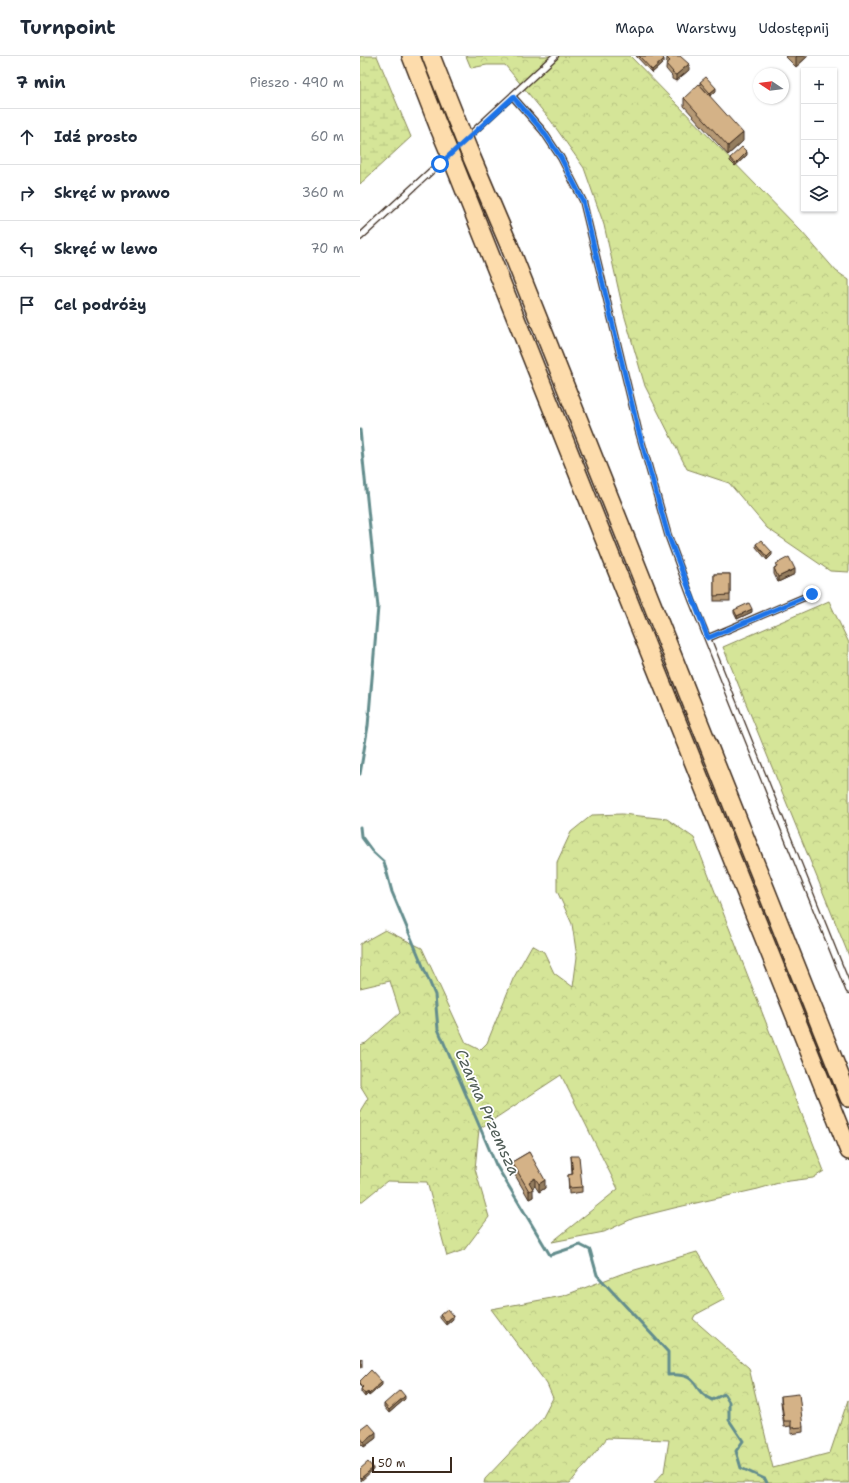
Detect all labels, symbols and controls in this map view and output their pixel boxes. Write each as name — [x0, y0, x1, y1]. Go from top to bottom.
text: Turnpoint — [20, 15, 116, 40]
text: Mapa — [615, 19, 654, 37]
text: Warstwy — [676, 19, 736, 37]
text: Udostępnij — [758, 19, 829, 37]
north arrow — [753, 68, 789, 104]
map controls — [801, 68, 837, 212]
button: + — [801, 68, 837, 104]
text: 7 min — [16, 71, 66, 93]
text: Pieszo · 490 m — [250, 74, 344, 91]
button: − — [801, 104, 837, 140]
icon: ahead — [16, 126, 38, 148]
text: Idź prosto — [54, 127, 138, 147]
text: 60 m — [311, 128, 344, 145]
button: locate — [801, 140, 837, 176]
route start — [431, 155, 449, 173]
button: layers — [801, 176, 837, 212]
icon: right — [16, 182, 38, 204]
text: Skręć w prawo — [54, 183, 170, 203]
text: 360 m — [302, 184, 344, 201]
icon: left — [16, 238, 38, 260]
text: Skręć w lewo — [54, 239, 158, 259]
text: 70 m — [310, 240, 344, 257]
icon: arrive — [16, 294, 38, 316]
text: Cel podróży — [54, 295, 146, 315]
route end — [803, 585, 821, 603]
water label: Czarna Przemsza — [450, 1046, 525, 1179]
scale bar — [372, 1455, 452, 1474]
text: 50 m — [378, 1456, 406, 1471]

